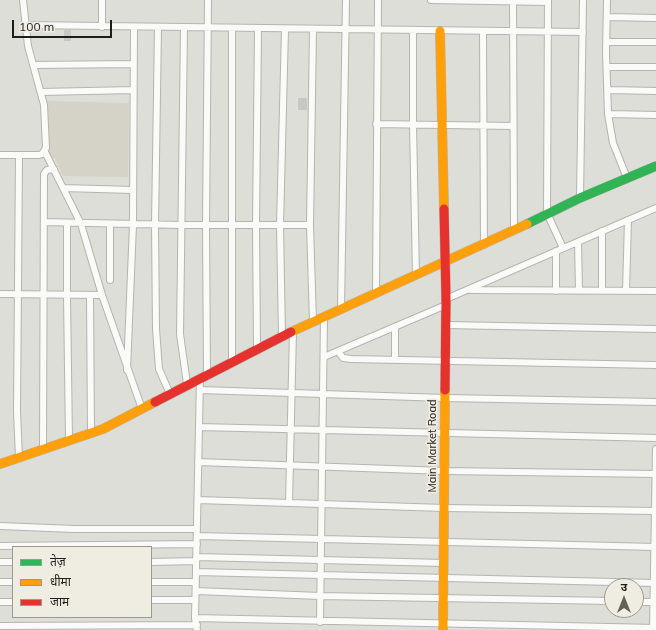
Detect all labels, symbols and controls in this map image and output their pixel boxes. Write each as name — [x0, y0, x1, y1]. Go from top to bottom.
scale bar — [14, 12, 114, 38]
text: 100 m — [19, 19, 54, 34]
street label: Main Market Road — [426, 399, 440, 493]
legend — [12, 546, 152, 618]
text: तेज़ — [50, 554, 66, 569]
text: धीमा — [50, 574, 71, 589]
north arrow — [604, 578, 644, 618]
text: उ — [621, 580, 627, 594]
text: जाम — [50, 594, 69, 609]

